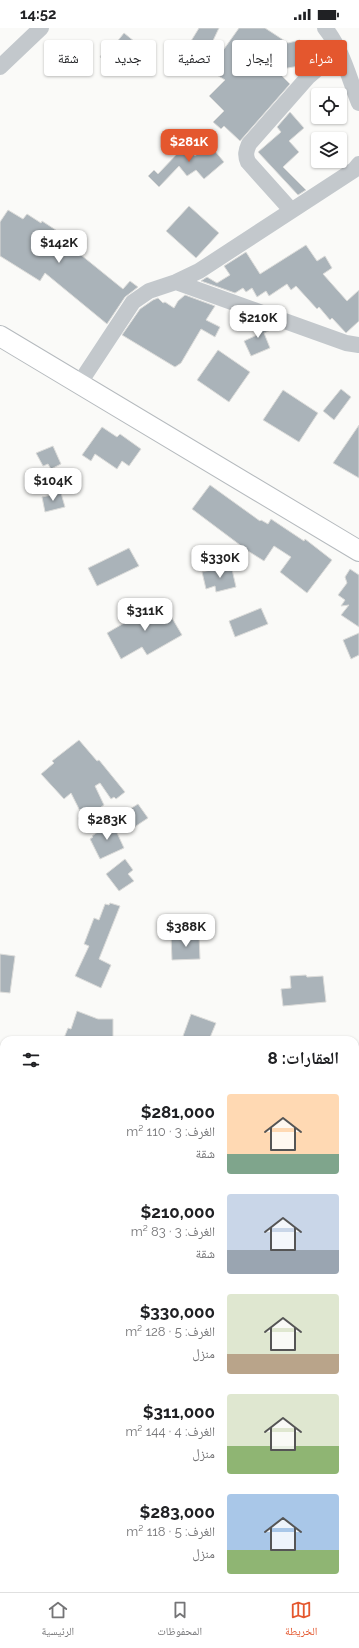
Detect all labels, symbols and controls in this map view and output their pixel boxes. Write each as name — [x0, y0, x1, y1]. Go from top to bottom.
text: 14:52 — [20, 5, 56, 23]
chip: شقة — [44, 40, 93, 76]
chip: جديد — [101, 40, 156, 76]
chip: تصفية — [164, 40, 224, 76]
chip: إيجار — [232, 40, 287, 76]
chip: شراء — [295, 40, 347, 76]
map controls — [311, 88, 347, 168]
button: locate — [311, 88, 347, 124]
pin: $281K — [161, 129, 217, 163]
button: layers — [311, 132, 347, 168]
text: $281K — [170, 134, 208, 149]
pin: $142K — [31, 230, 87, 264]
text: $142K — [40, 235, 78, 250]
pin: $210K — [230, 305, 286, 339]
text: $210K — [239, 310, 277, 325]
pin: $104K — [25, 468, 81, 502]
text: $104K — [34, 473, 72, 488]
pin: $330K — [192, 545, 248, 579]
text: $330K — [200, 550, 240, 565]
pin: $311K — [117, 598, 173, 632]
text: $311K — [127, 603, 163, 618]
pin: $283K — [79, 807, 135, 841]
text: $283K — [87, 812, 127, 827]
pin: $388K — [158, 914, 214, 948]
text: $388K — [166, 919, 206, 934]
text: العقارات: 8 — [267, 1048, 339, 1068]
icon: filters — [20, 1049, 42, 1071]
text: $281,000 — [141, 1102, 215, 1122]
icon: home — [259, 1110, 307, 1158]
text: الغرف: 3 · 110 m² — [126, 1124, 215, 1139]
text: شقة — [196, 1146, 215, 1161]
text: $210,000 — [141, 1202, 215, 1222]
icon: home — [259, 1210, 307, 1258]
text: الغرف: 3 · 83 m² — [131, 1224, 215, 1239]
text: شقة — [196, 1246, 215, 1261]
text: $330,000 — [140, 1302, 215, 1322]
icon: home — [259, 1310, 307, 1358]
text: الغرف: 5 · 128 m² — [125, 1324, 215, 1339]
text: منزل — [192, 1346, 215, 1361]
text: $311,000 — [143, 1402, 215, 1422]
icon: home — [259, 1410, 307, 1458]
text: الغرف: 4 · 144 m² — [125, 1424, 215, 1439]
text: منزل — [192, 1446, 215, 1461]
text: $283,000 — [140, 1502, 215, 1522]
icon: home — [259, 1510, 307, 1558]
text: الغرف: 5 · 118 m² — [126, 1524, 215, 1539]
text: منزل — [192, 1546, 215, 1561]
tab: الرئيسية — [42, 1599, 74, 1642]
tab: المحفوظات — [157, 1599, 202, 1642]
tab: الخريطة — [285, 1599, 317, 1642]

